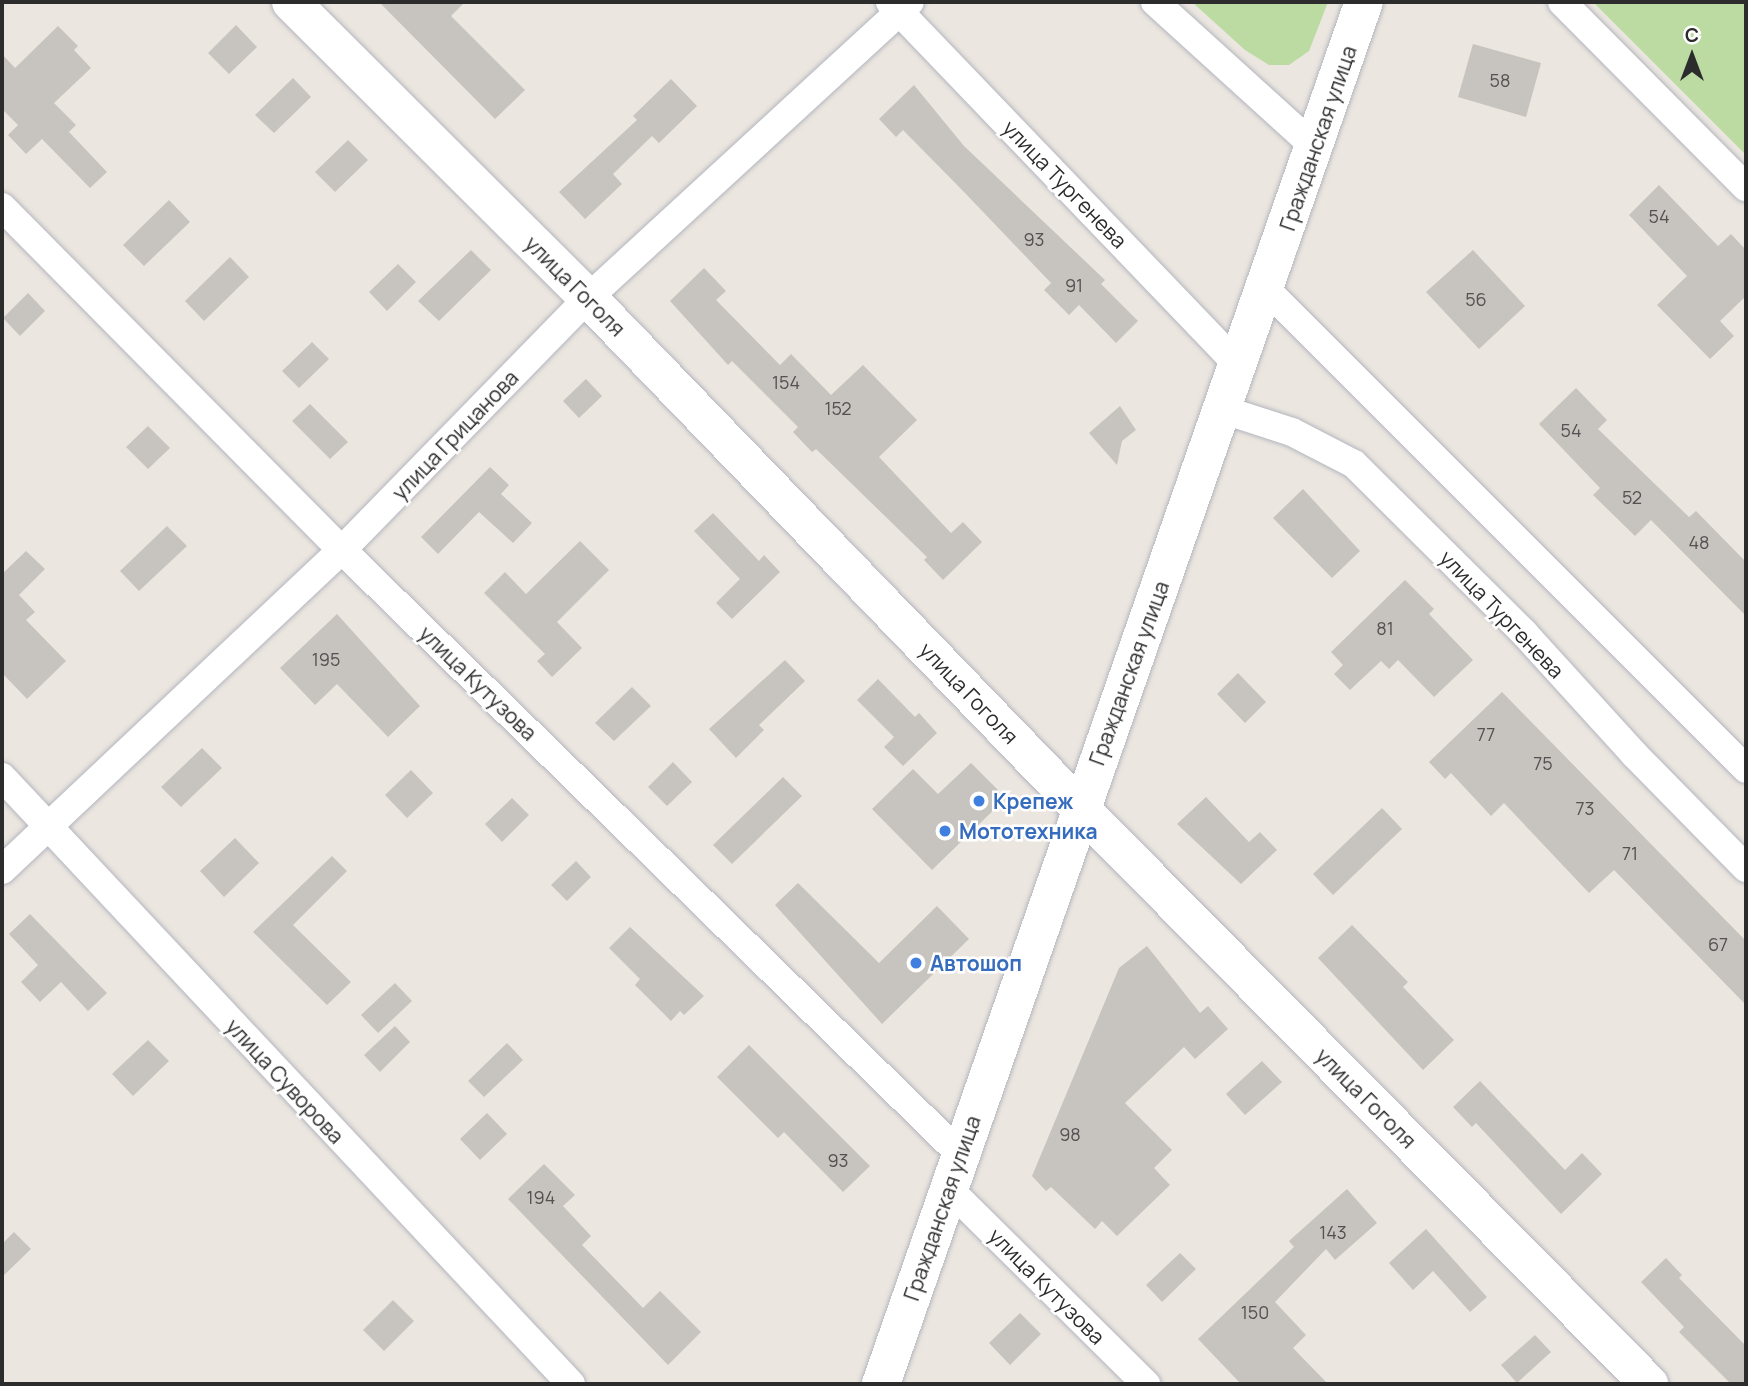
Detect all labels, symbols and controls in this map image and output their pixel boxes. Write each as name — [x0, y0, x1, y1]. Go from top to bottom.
north arrow — [1657, 21, 1727, 91]
text: С — [1685, 22, 1699, 48]
street label: Гражданская улица — [1275, 42, 1361, 234]
house number: 58 — [1490, 69, 1510, 91]
street label: улица Тургенева — [998, 115, 1132, 253]
house number: 54 — [1648, 205, 1670, 227]
house number: 93 — [1023, 228, 1045, 250]
street label: улица Гоголя — [520, 231, 630, 341]
house number: 91 — [1065, 274, 1083, 296]
house number: 56 — [1465, 288, 1487, 310]
street label: улица Грицанова — [387, 365, 523, 505]
house number: 154 — [772, 371, 800, 393]
house number: 152 — [824, 397, 852, 419]
house number: 54 — [1560, 419, 1582, 441]
house number: 52 — [1622, 486, 1642, 508]
house number: 48 — [1688, 531, 1710, 553]
street label: улица Тургенева — [1435, 545, 1569, 683]
street label: Гражданская улица — [1084, 578, 1174, 768]
house number: 81 — [1376, 617, 1394, 639]
street label: улица Кутузова — [414, 621, 542, 745]
street label: улица Гоголя — [914, 637, 1024, 749]
house number: 195 — [312, 648, 340, 670]
house number: 77 — [1477, 723, 1495, 745]
house number: 75 — [1533, 752, 1553, 774]
place label: Крепеж — [993, 788, 1073, 814]
marker: Крепеж — [971, 793, 987, 809]
house number: 73 — [1576, 797, 1594, 819]
place label: Мототехника — [959, 818, 1098, 844]
marker: Мототехника — [937, 823, 953, 839]
house number: 71 — [1622, 842, 1638, 864]
house number: 67 — [1708, 933, 1728, 955]
place label: Автошоп — [930, 950, 1022, 976]
marker: Автошоп — [908, 955, 924, 971]
street label: улица Суворова — [221, 1014, 349, 1148]
street label: улица Гоголя — [1311, 1043, 1421, 1153]
street label: Гражданская улица — [899, 1112, 985, 1304]
house number: 98 — [1059, 1123, 1081, 1145]
house number: 93 — [827, 1149, 849, 1171]
house number: 194 — [527, 1186, 555, 1208]
house number: 143 — [1319, 1221, 1347, 1243]
street label: улица Кутузова — [984, 1223, 1110, 1349]
house number: 150 — [1241, 1301, 1269, 1323]

